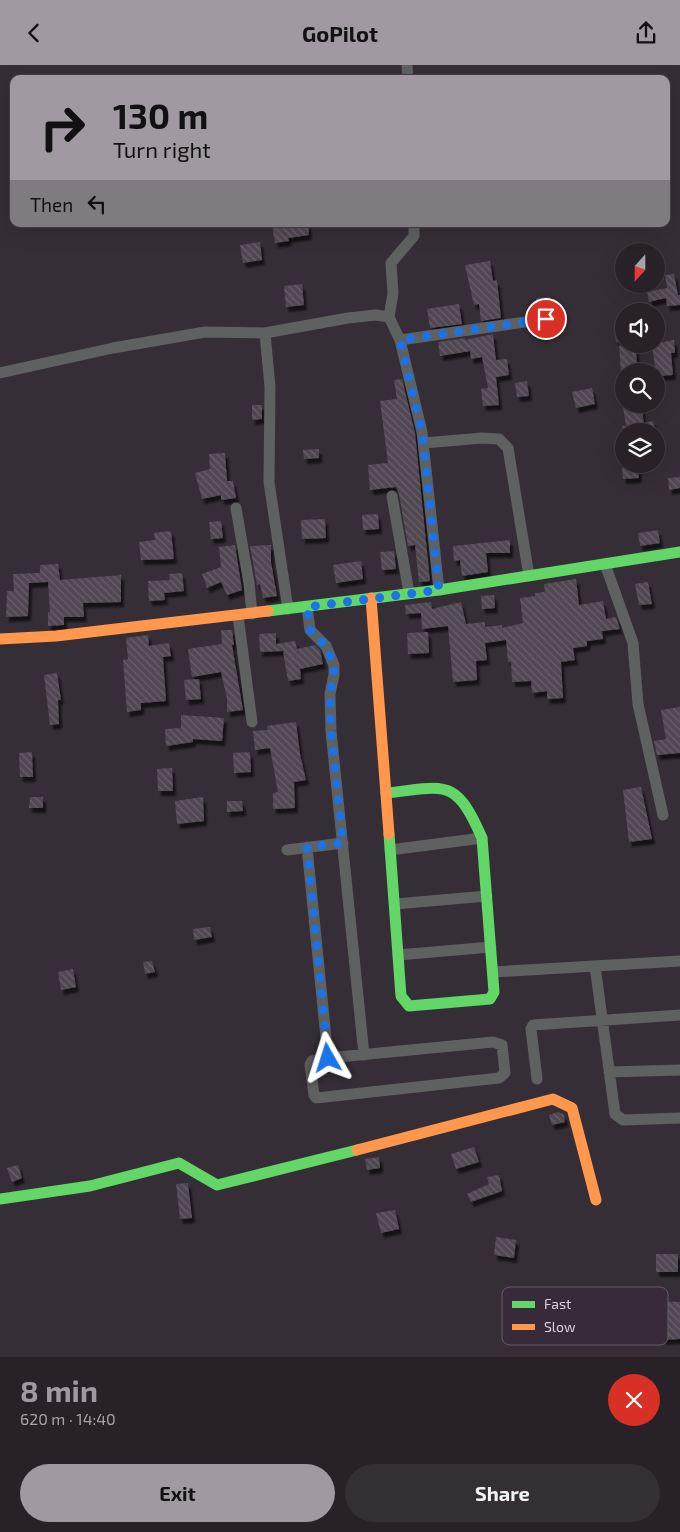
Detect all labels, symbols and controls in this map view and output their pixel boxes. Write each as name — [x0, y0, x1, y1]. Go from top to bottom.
icon: back — [20, 19, 48, 47]
icon: share — [632, 19, 660, 47]
text: GoPilot — [302, 20, 378, 46]
text: 130 m — [113, 94, 208, 136]
icon: right — [30, 95, 95, 160]
text: Turn right — [113, 136, 211, 162]
icon: left — [83, 190, 111, 218]
text: Then — [30, 193, 73, 216]
north arrow — [615, 243, 665, 293]
map controls — [615, 243, 665, 473]
pin — [525, 298, 567, 340]
button: sound — [615, 303, 665, 353]
icon: arrive — [532, 305, 560, 333]
button: search — [615, 363, 665, 413]
button: layers — [615, 423, 665, 473]
position arrow — [301, 1031, 353, 1083]
legend — [502, 1287, 668, 1345]
text: Fast — [544, 1295, 571, 1312]
text: Slow — [544, 1318, 576, 1335]
text: 8 min — [20, 1372, 98, 1408]
button: close — [608, 1374, 660, 1426]
text: 620 m · 14:40 — [20, 1409, 116, 1428]
button: Exit — [20, 1464, 335, 1522]
button: Share — [345, 1464, 660, 1522]

